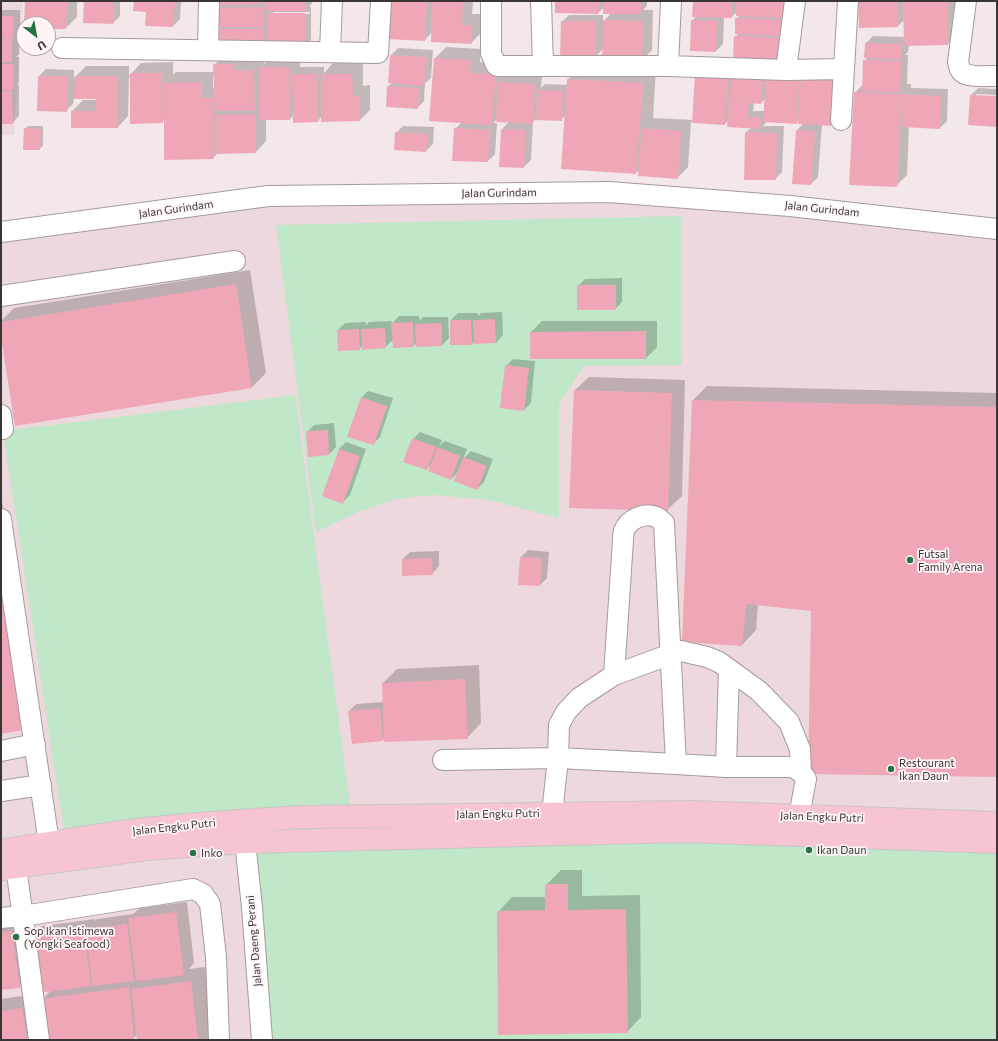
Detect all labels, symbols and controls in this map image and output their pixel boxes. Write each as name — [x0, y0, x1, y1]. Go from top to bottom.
north arrow — [16, 16, 56, 56]
text: U — [35, 38, 49, 53]
street label: Jalan Gurindam — [461, 186, 537, 200]
street label: Jalan Gurindam — [138, 197, 214, 221]
street label: Jalan Gurindam — [784, 198, 860, 220]
place label: Futsal Family Arena — [918, 547, 983, 573]
marker: Futsal Family Arena — [905, 555, 915, 565]
place label: Restourant Ikan Daun — [899, 756, 955, 782]
marker: Restourant Ikan Daun — [886, 764, 896, 774]
street label: Jalan Engku Putri — [456, 807, 540, 821]
street label: Jalan Engku Putri — [780, 809, 864, 825]
street label: Jalan Engku Putri — [132, 816, 216, 838]
place label: Ikan Daun — [817, 843, 866, 857]
marker: Ikan Daun — [804, 845, 814, 855]
place label: Inko — [201, 846, 223, 860]
marker: Inko — [188, 848, 198, 858]
street label: Jalan Daeng Perani — [243, 895, 265, 987]
place label: Sop Ikan Istimewa (Yongki Seafood) — [24, 924, 114, 950]
marker: Sop Ikan Istimewa (Yongki Seafood) — [11, 932, 21, 942]

